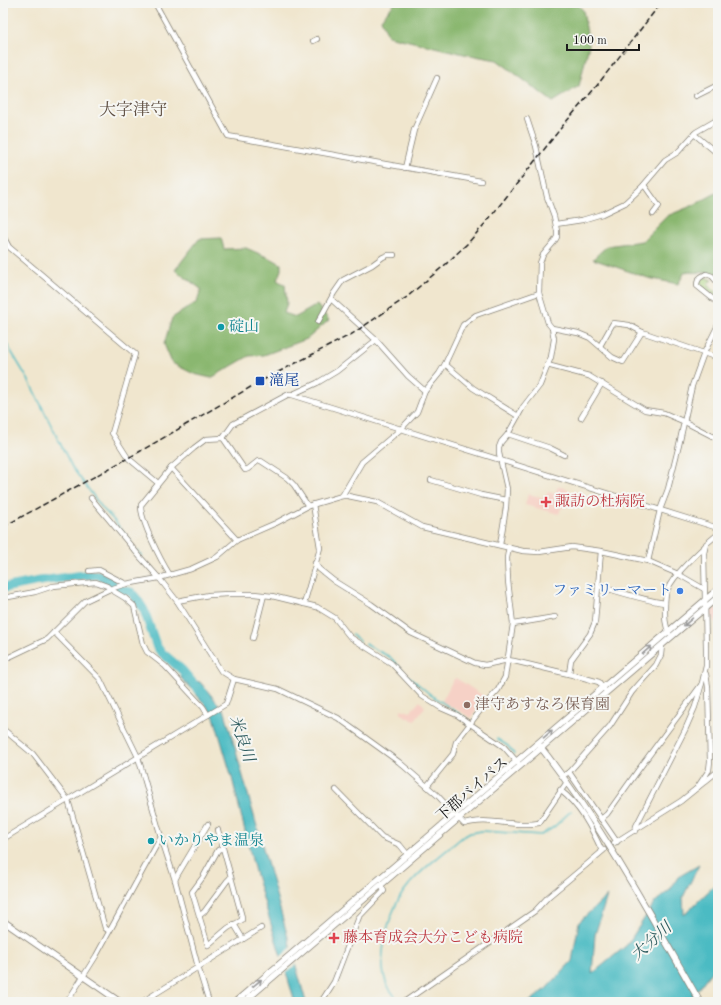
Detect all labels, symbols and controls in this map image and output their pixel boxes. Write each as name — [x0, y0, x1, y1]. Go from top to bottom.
scale bar — [567, 26, 639, 52]
text: 100 m — [573, 35, 607, 47]
district label: 大字津守 — [99, 100, 167, 119]
place label: 碇山 — [229, 318, 259, 335]
marker: 碇山 — [216, 322, 226, 332]
place label: 滝尾 — [269, 372, 299, 389]
marker: 滝尾 — [254, 375, 266, 387]
place label: 諏訪の杜病院 — [555, 493, 645, 510]
marker: 諏訪の杜病院 — [540, 496, 552, 508]
place label: ファミリーマート — [552, 583, 672, 599]
marker: ファミリーマート — [675, 586, 685, 596]
one-way arrow — [684, 617, 694, 626]
one-way arrow — [641, 645, 652, 654]
place label: 津守あすなろ保育園 — [475, 696, 610, 713]
marker: 津守あすなろ保育園 — [462, 700, 472, 710]
water label: 米良川 — [226, 713, 259, 766]
one-way arrow — [543, 730, 553, 739]
street label: 下郡バイパス — [433, 753, 512, 825]
place label: いかりやま温泉 — [159, 832, 264, 849]
marker: いかりやま温泉 — [146, 836, 156, 846]
water label: 大分川 — [627, 917, 677, 964]
place label: 藤本育成会大分こども病院 — [343, 929, 523, 946]
marker: 藤本育成会大分こども病院 — [328, 932, 340, 944]
one-way arrow — [252, 979, 263, 988]

